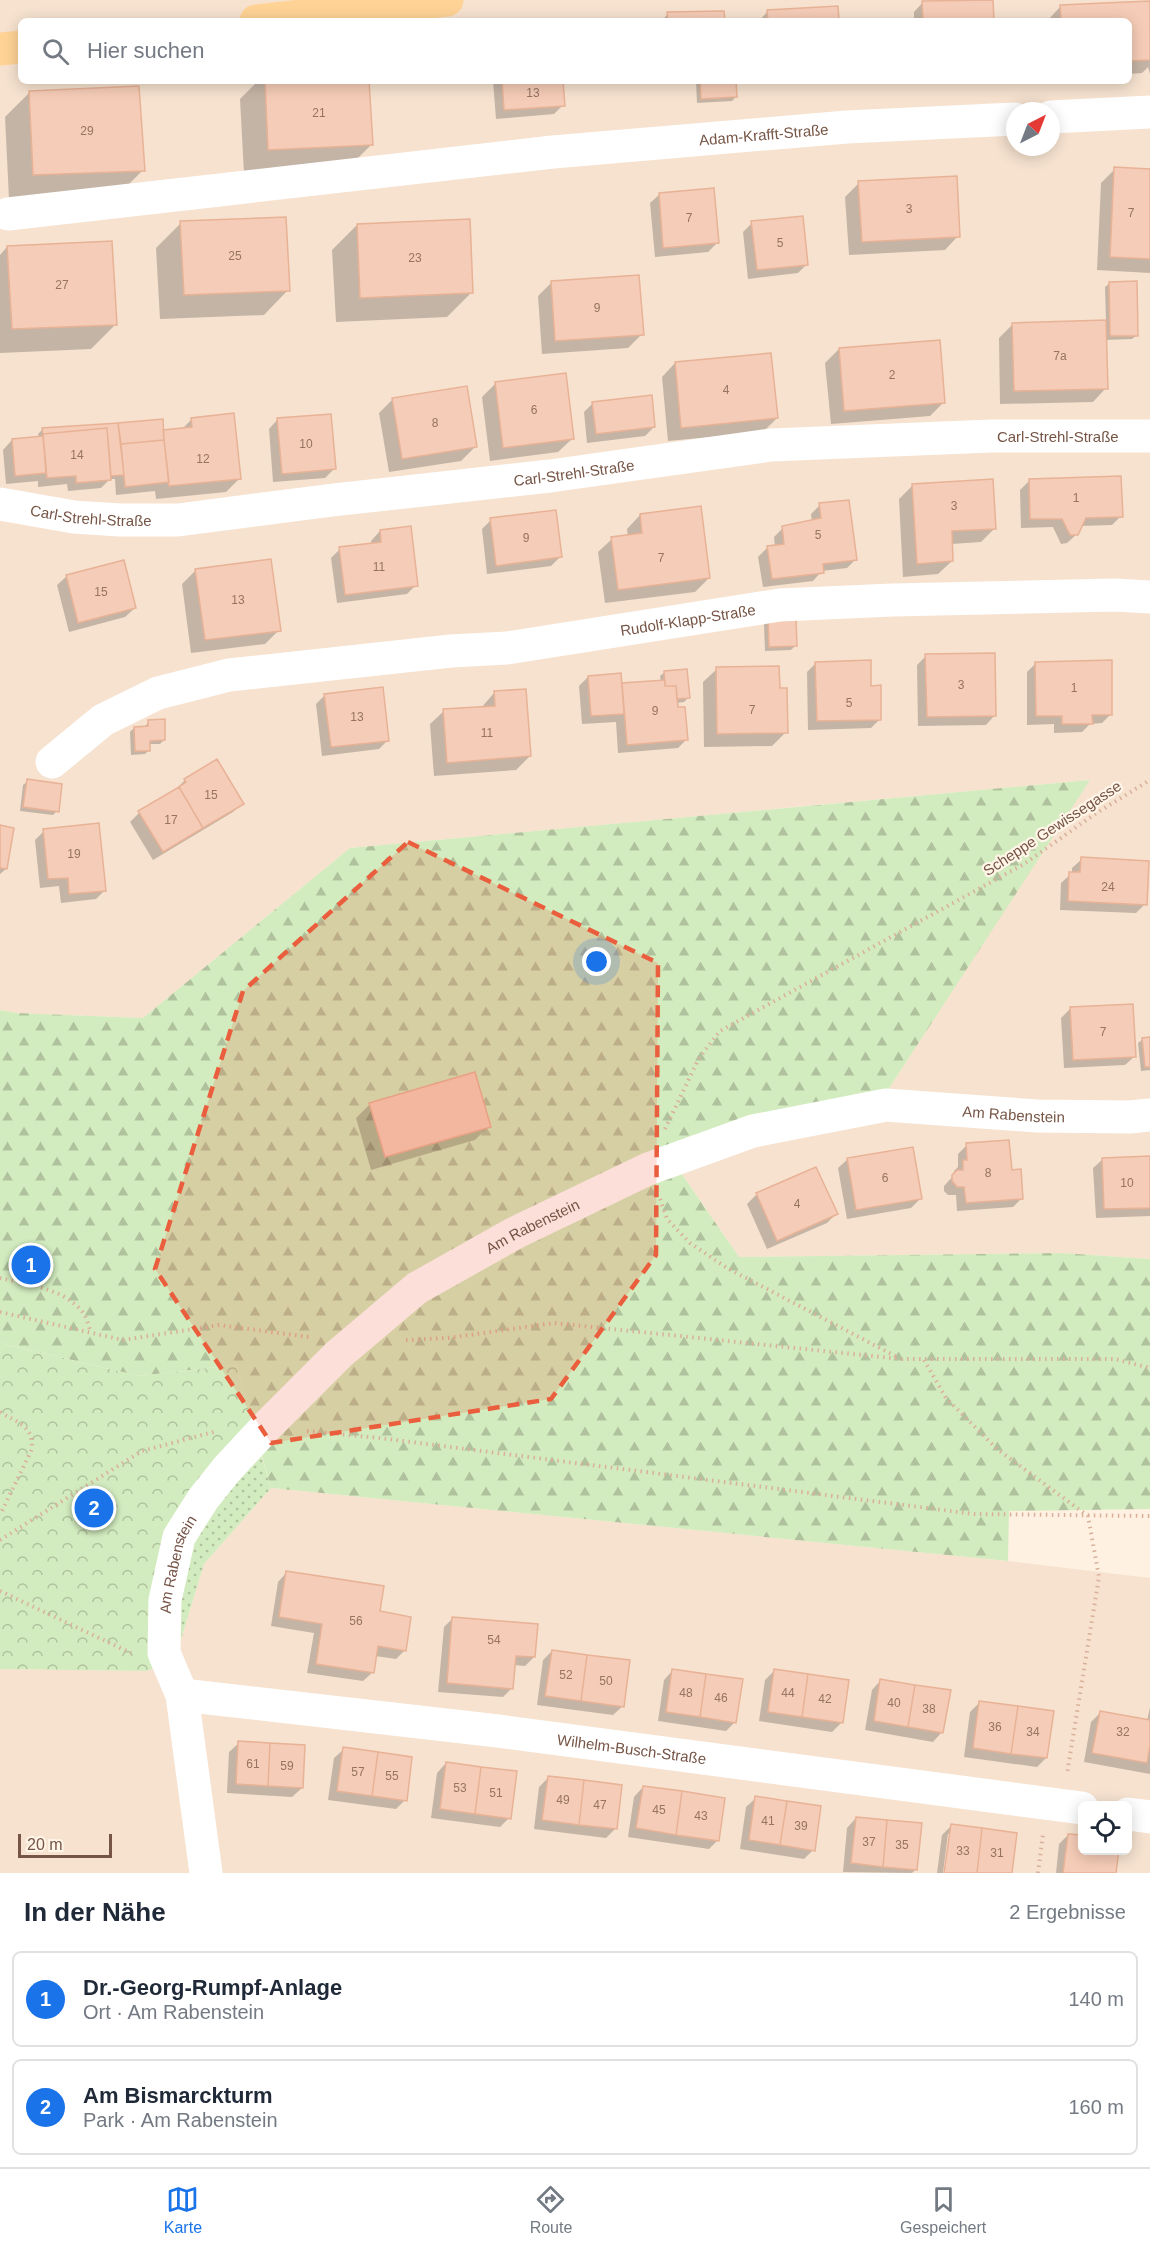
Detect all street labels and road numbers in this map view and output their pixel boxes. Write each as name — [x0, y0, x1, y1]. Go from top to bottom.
street label: Adam-Krafft-Straße — [698, 120, 829, 148]
street label: Carl-Strehl-Straße — [997, 428, 1119, 445]
street label: Carl-Strehl-Straße — [513, 456, 635, 488]
street label: Carl-Strehl-Straße — [29, 501, 152, 529]
street label: Rudolf-Klapp-Straße — [619, 600, 757, 639]
street label: Scheppe Gewissegasse — [980, 777, 1124, 879]
street label: Am Rabenstein — [962, 1102, 1065, 1125]
street label: Am Rabenstein — [482, 1195, 582, 1256]
street label: Am Rabenstein — [156, 1512, 199, 1614]
street label: Wilhelm-Busch-Straße — [556, 1730, 707, 1767]

